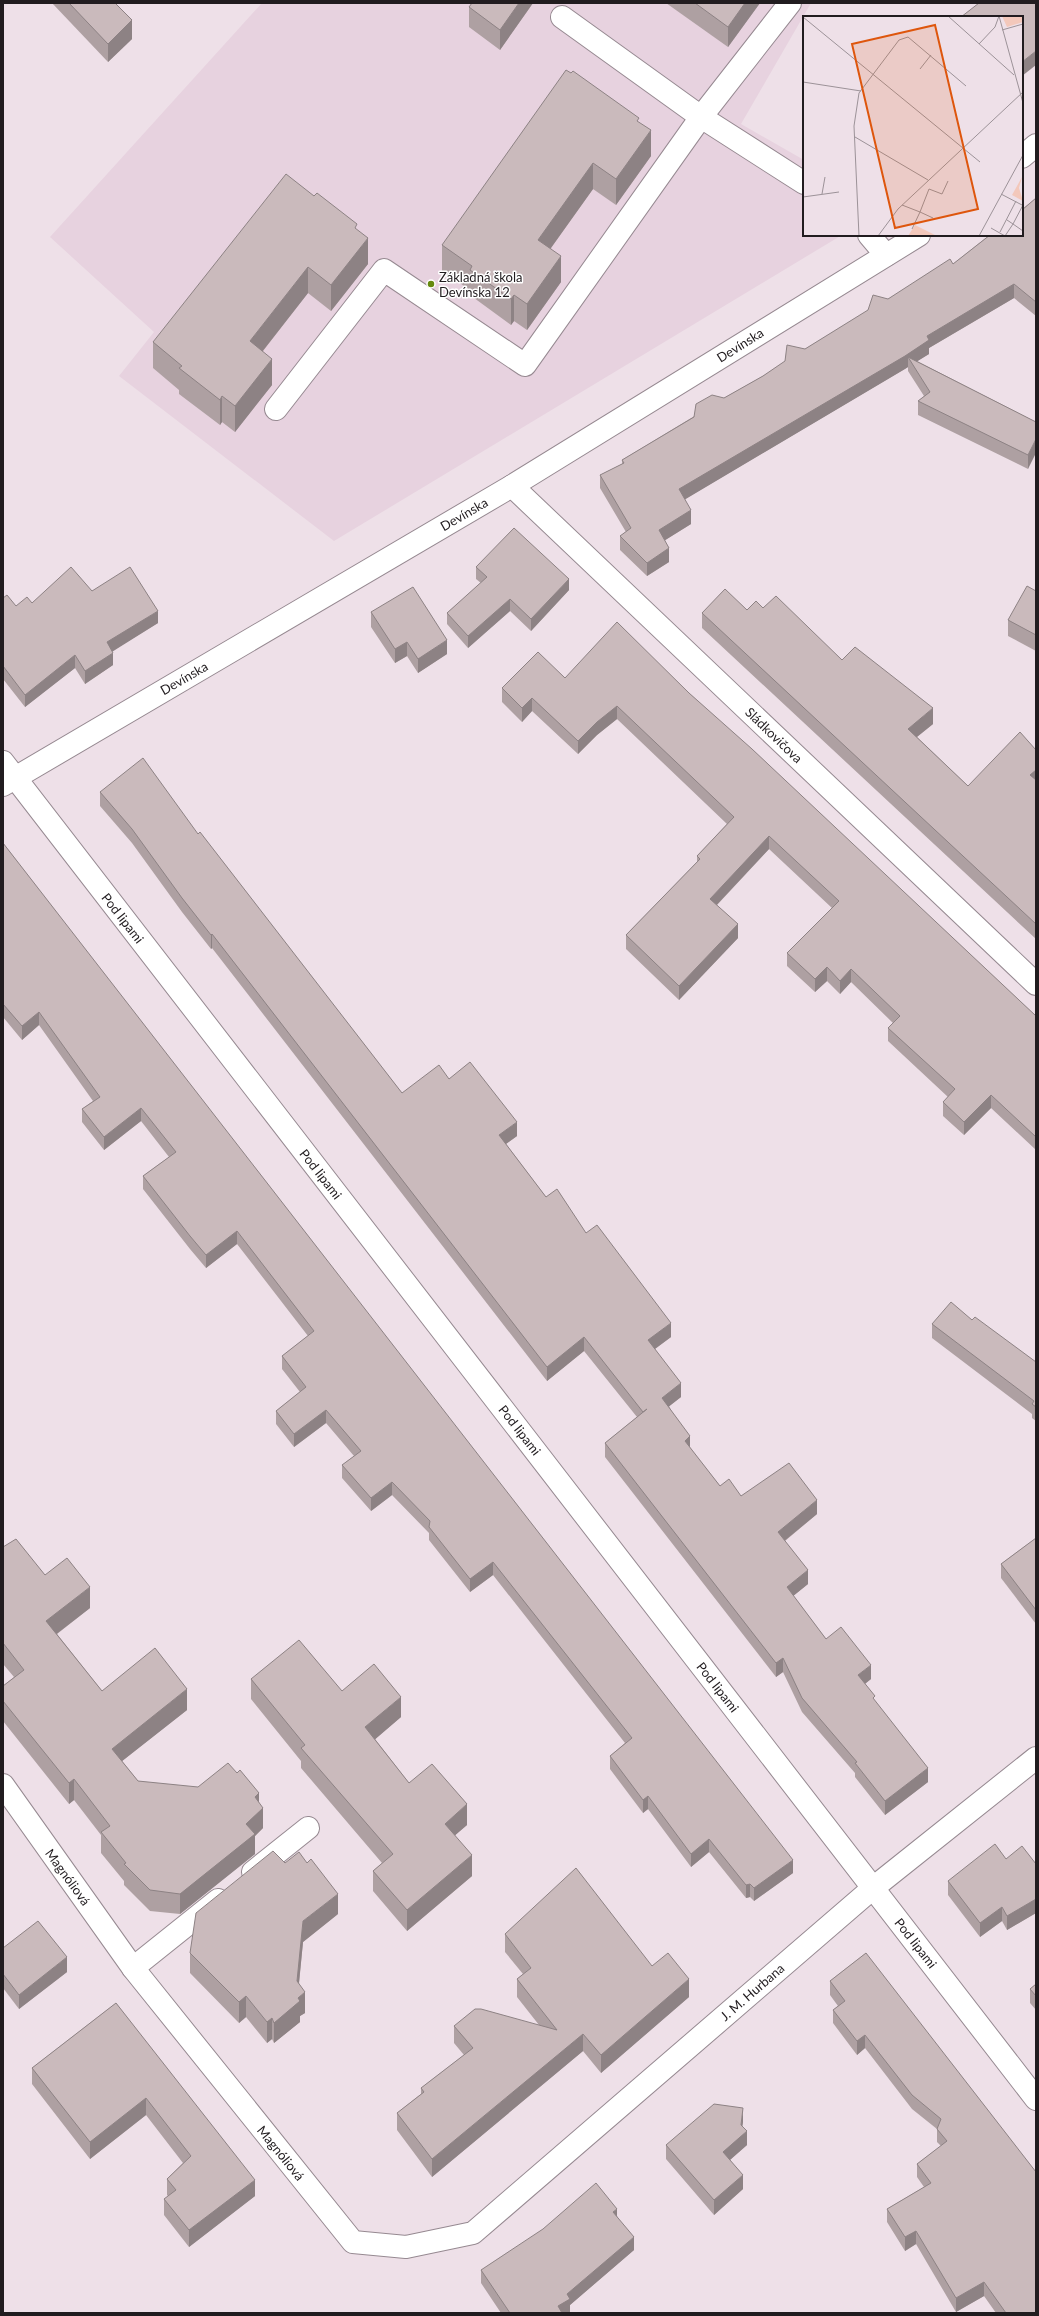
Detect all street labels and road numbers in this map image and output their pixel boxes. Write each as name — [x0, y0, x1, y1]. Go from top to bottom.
street label: Devínska — [714, 324, 766, 366]
street label: Devínska — [437, 494, 491, 534]
street label: Devínska — [157, 658, 211, 698]
street label: Sládkovičova — [742, 704, 806, 766]
street label: Pod lipami — [98, 890, 148, 946]
street label: Pod lipami — [296, 1146, 346, 1202]
street label: Pod lipami — [495, 1402, 545, 1458]
street label: Pod lipami — [693, 1659, 743, 1715]
street label: Magnóliová — [42, 1846, 94, 1908]
street label: Pod lipami — [891, 1915, 941, 1971]
street label: J. M. Hurbana — [717, 1960, 787, 2024]
street label: Magnóliová — [254, 2122, 308, 2184]

